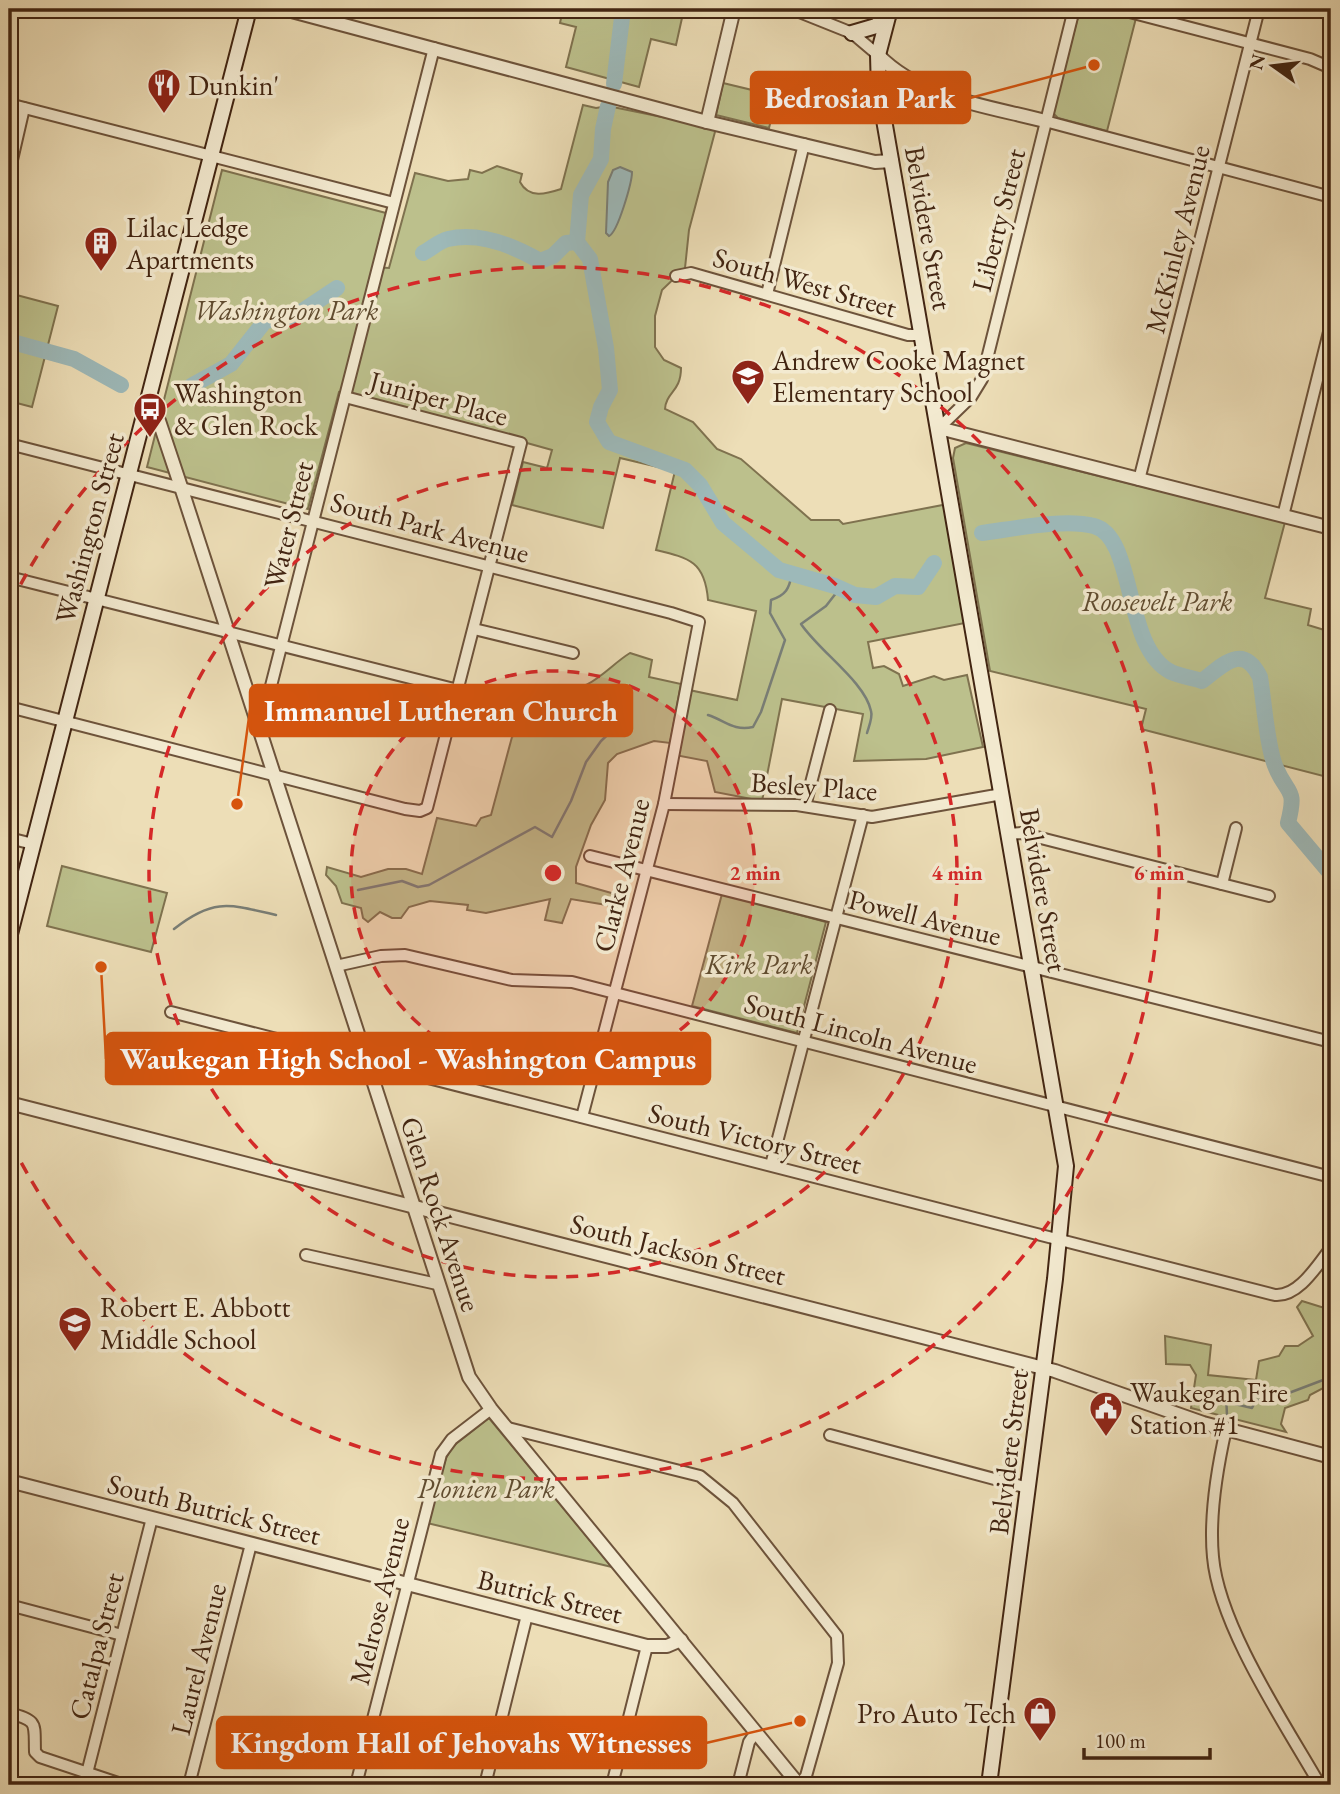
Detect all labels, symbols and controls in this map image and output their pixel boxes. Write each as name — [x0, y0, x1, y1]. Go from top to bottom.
north arrow — [1238, 32, 1308, 102]
text: N — [1243, 51, 1271, 72]
restaurant icon: Dunkin' — [145, 66, 183, 115]
place label: Dunkin' — [188, 67, 279, 103]
callout: Bedrosian Park — [751, 72, 970, 123]
text: Bedrosian Park — [764, 78, 956, 117]
street label: McKinley Avenue — [1136, 141, 1218, 337]
street label: Belvidere Street — [897, 143, 961, 313]
street label: Liberty Street — [963, 145, 1033, 295]
place label: Lilac Ledge Apartments — [125, 209, 254, 277]
building icon: Lilac Ledge Apartments — [82, 224, 120, 273]
street label: South West Street — [709, 239, 901, 325]
park label: Washington Park — [193, 292, 379, 328]
place label: Andrew Cooke Magnet Elementary School — [771, 342, 1025, 410]
school or university icon: Andrew Cooke Magnet Elementary School — [729, 357, 767, 406]
street label: Juniper Place — [364, 362, 512, 434]
place label: Washington & Glen Rock — [174, 375, 318, 443]
bus stop icon: Washington & Glen Rock — [131, 390, 169, 439]
street label: Washington Street — [46, 429, 132, 627]
street label: Water Street — [255, 457, 321, 593]
street label: South Park Avenue — [327, 483, 533, 571]
park label: Roosevelt Park — [1081, 583, 1233, 619]
callout: Immanuel Lutheran Church — [250, 685, 632, 736]
text: Immanuel Lutheran Church — [264, 691, 618, 730]
street label: Besley Place — [749, 764, 879, 808]
street label: Clarke Avenue — [585, 794, 657, 956]
street label: Belvidere Street — [1012, 805, 1076, 975]
text: 2 min — [729, 859, 781, 886]
text: 4 min — [931, 859, 983, 886]
text: 6 min — [1133, 859, 1185, 886]
centre of rings — [541, 861, 565, 885]
street label: Powell Avenue — [845, 881, 1005, 953]
park label: Kirk Park — [704, 946, 813, 982]
street label: South Lincoln Avenue — [740, 985, 982, 1081]
callout: Waukegan High School - Washington Campus — [106, 1033, 710, 1084]
text: Waukegan High School - Washington Campus — [120, 1039, 696, 1078]
street label: South Victory Street — [645, 1094, 865, 1182]
street label: Glen Rock Avenue — [393, 1112, 489, 1316]
street label: South Jackson Street — [567, 1205, 790, 1293]
place label: Robert E. Abbott Middle School — [100, 1289, 291, 1357]
school or university icon: Robert E. Abbott Middle School — [56, 1304, 94, 1353]
street label: Belvidere Street — [980, 1367, 1036, 1536]
place label: Waukegan Fire Station #1 — [1130, 1374, 1288, 1442]
public building icon: Waukegan Fire Station #1 — [1087, 1389, 1125, 1438]
street label: South Butrick Street — [104, 1465, 324, 1553]
park label: Plonien Park — [417, 1470, 555, 1506]
street label: Melrose Avenue — [341, 1513, 417, 1689]
street label: Butrick Street — [474, 1561, 626, 1631]
street label: Catalpa Street — [60, 1569, 132, 1723]
street label: Laurel Avenue — [162, 1579, 234, 1739]
shop icon: Pro Auto Tech — [1021, 1694, 1059, 1743]
place label: Pro Auto Tech — [857, 1695, 1016, 1731]
callout: Kingdom Hall of Jehovahs Witnesses — [217, 1717, 706, 1768]
scale bar — [1084, 1717, 1210, 1761]
text: Kingdom Hall of Jehovahs Witnesses — [231, 1723, 691, 1762]
text: 100 m — [1095, 1727, 1146, 1754]

